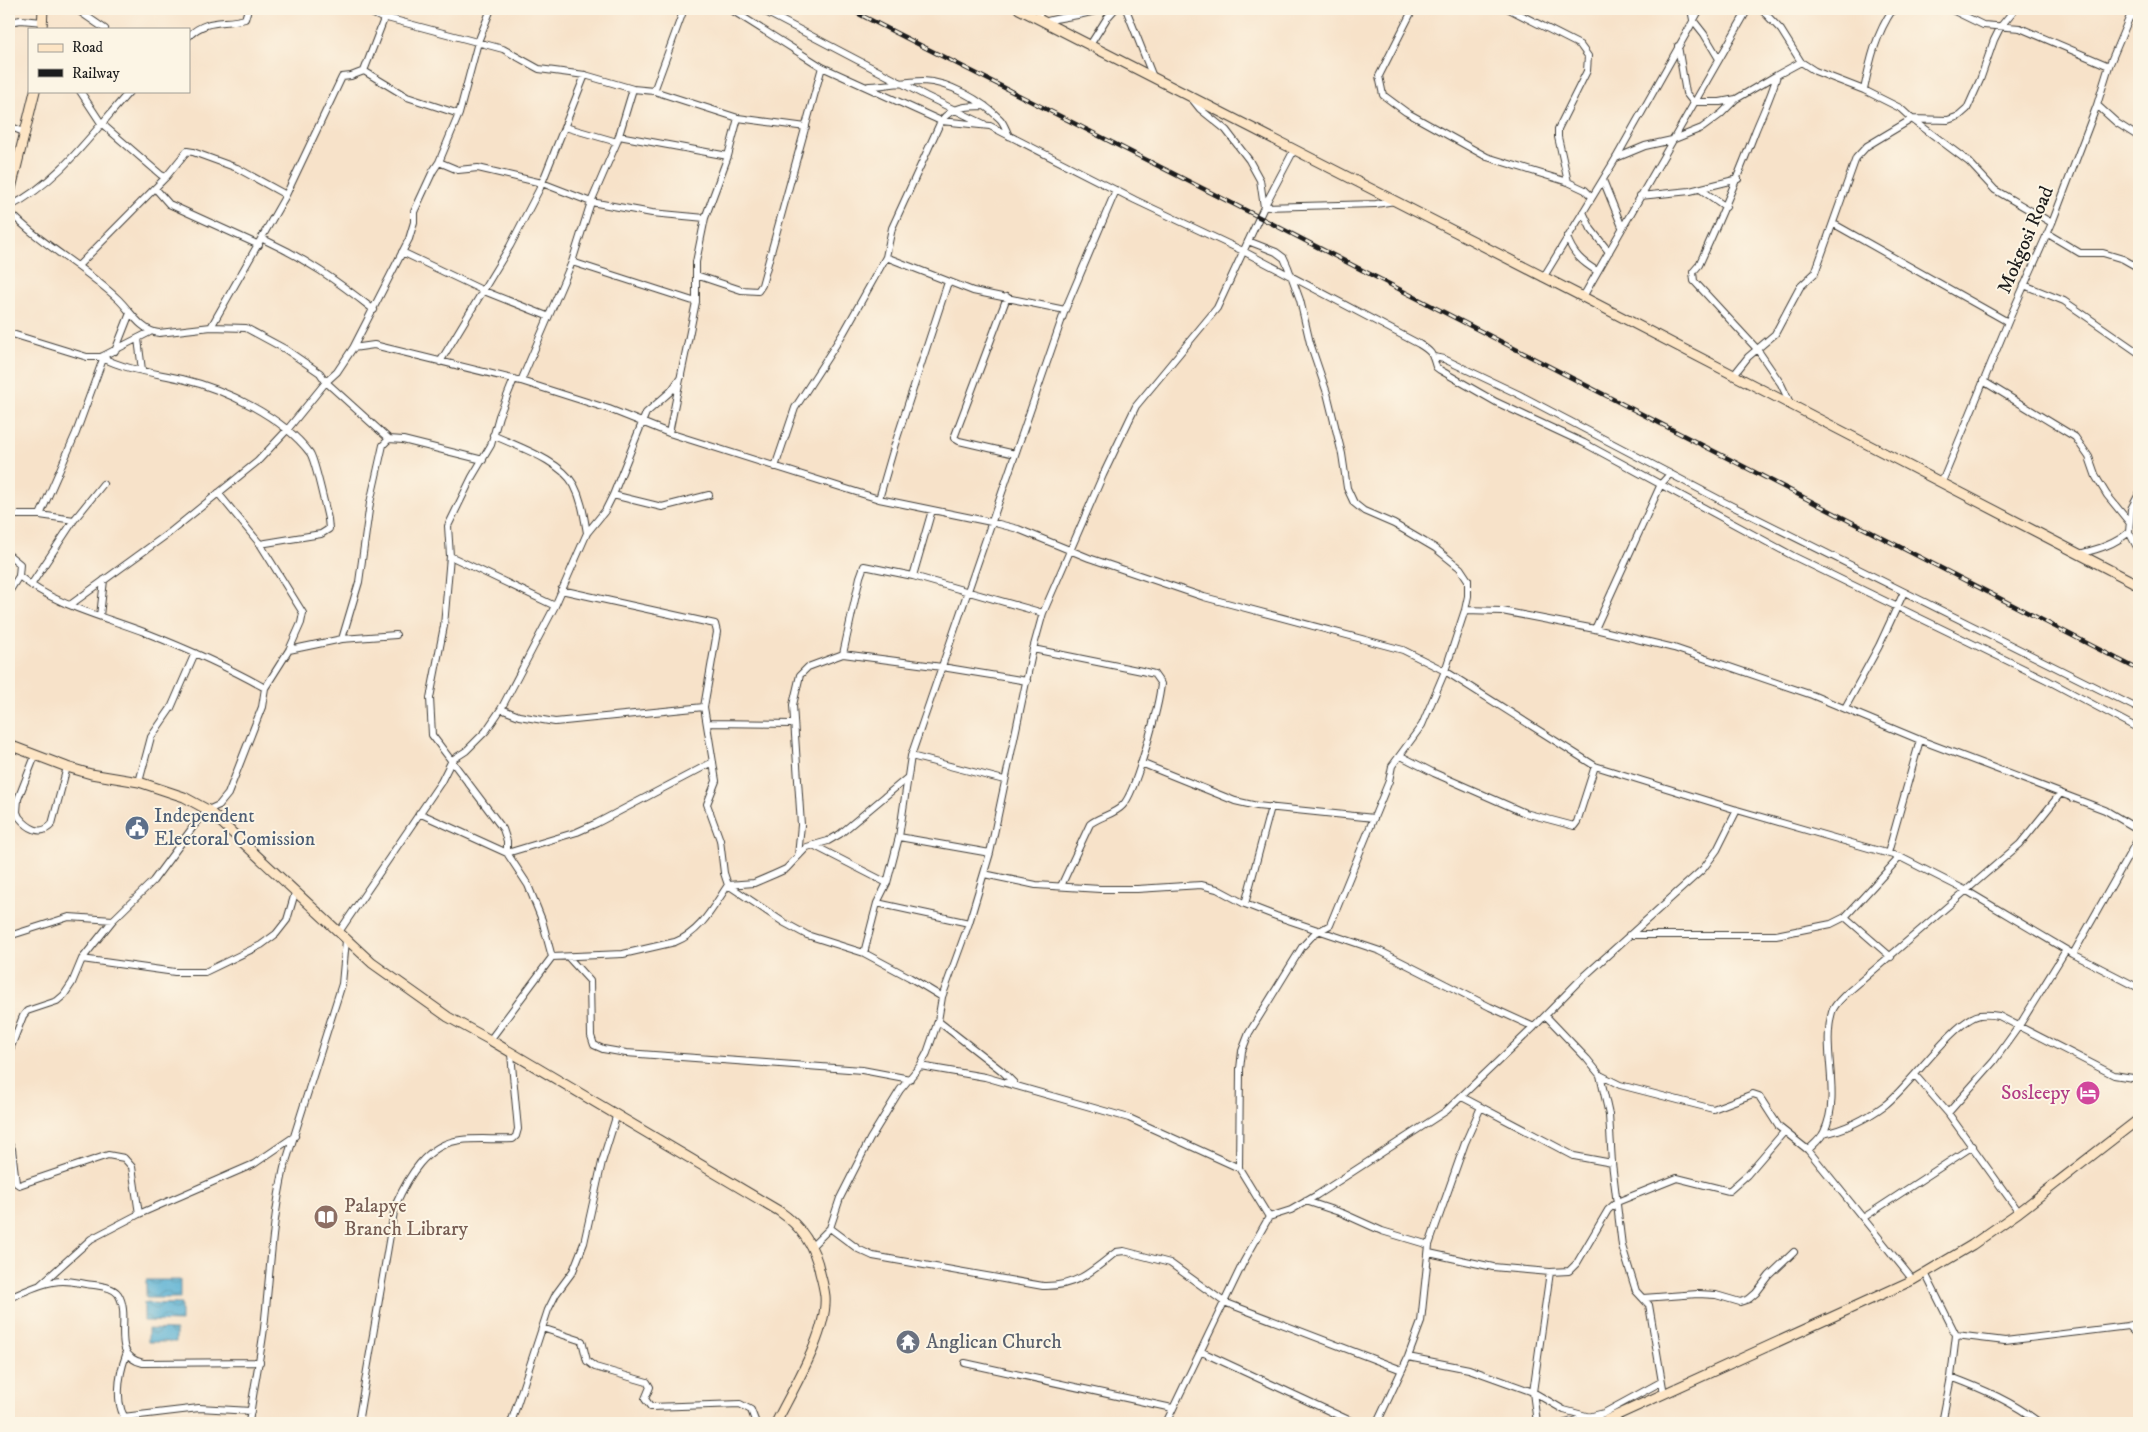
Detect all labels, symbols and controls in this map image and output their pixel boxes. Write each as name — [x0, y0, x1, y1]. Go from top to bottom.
legend — [28, 28, 190, 92]
text: Road — [72, 38, 104, 57]
text: Railway — [72, 64, 120, 83]
street label: Mokgosi Road — [1992, 182, 2060, 298]
place label: Independent Electoral Comission — [154, 804, 316, 852]
public building icon: Independent Electoral Comission — [124, 815, 150, 841]
hotel icon: Sosleepy — [2075, 1080, 2101, 1106]
place label: Sosleepy — [2001, 1081, 2070, 1106]
place label: Palapye Branch Library — [344, 1194, 468, 1242]
library icon: Palapye Branch Library — [313, 1204, 339, 1230]
temple icon: Anglican Church — [895, 1329, 921, 1355]
place label: Anglican Church — [926, 1330, 1062, 1355]

